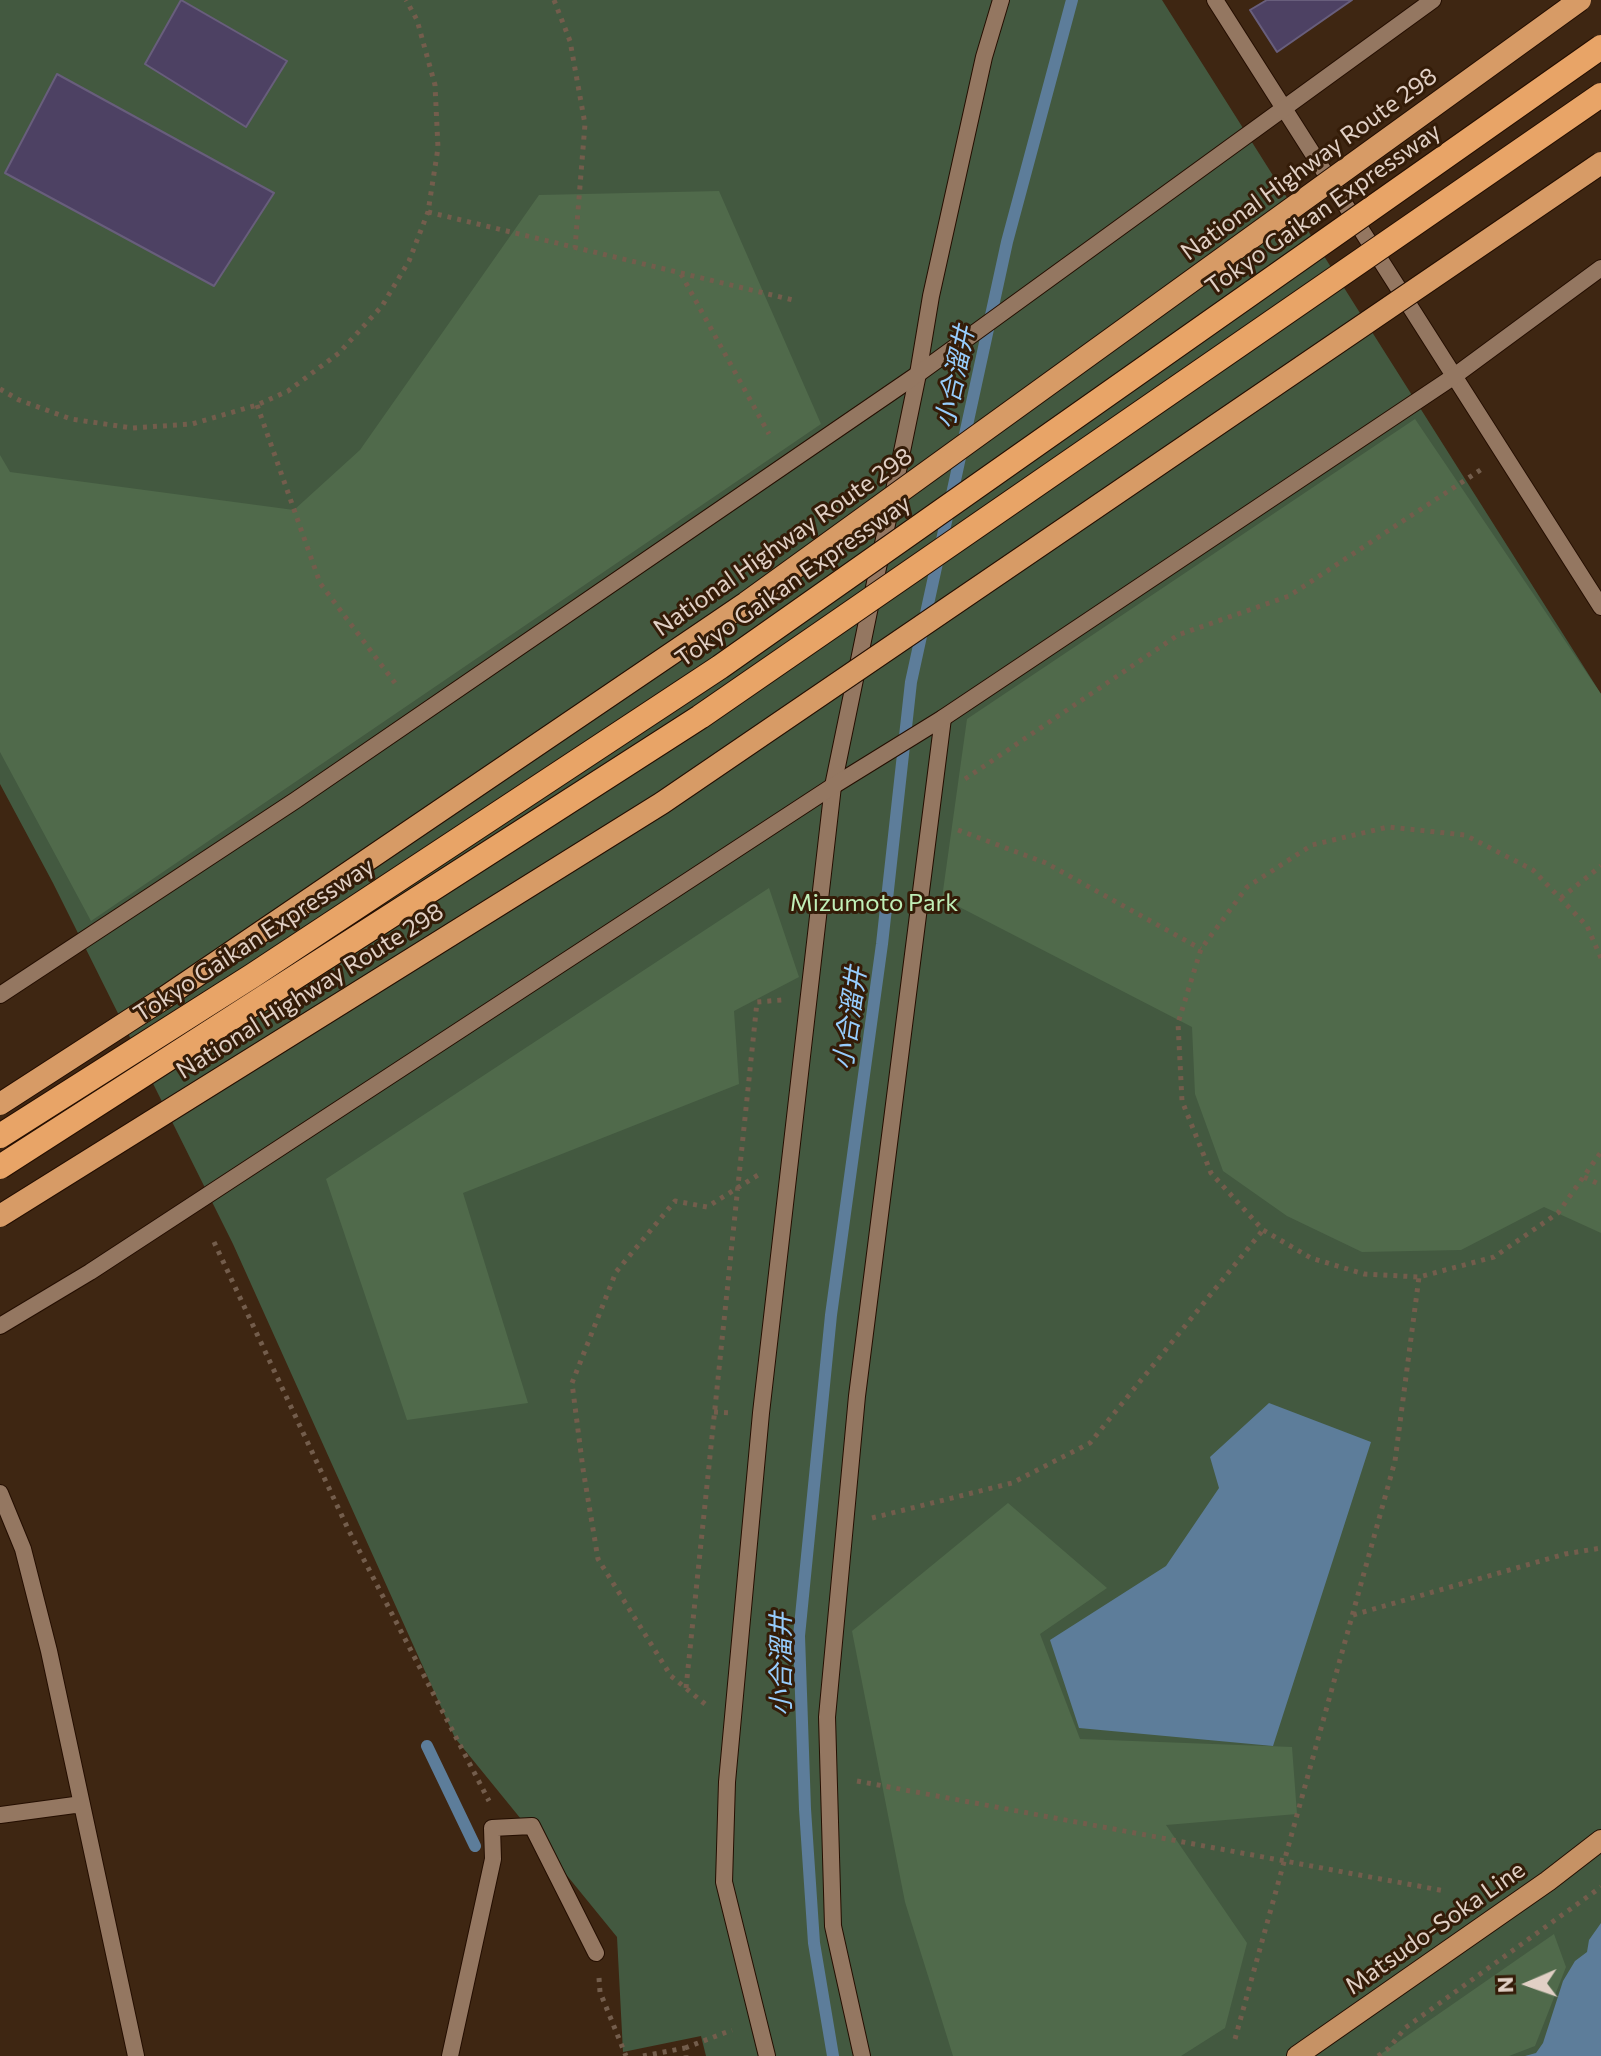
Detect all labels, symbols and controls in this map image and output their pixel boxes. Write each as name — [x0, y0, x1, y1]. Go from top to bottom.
street label: National Highway Route 298 — [1175, 61, 1443, 267]
street label: Tokyo Gaikan Expressway — [1200, 117, 1446, 301]
water label: 小合溜井 — [929, 323, 981, 431]
street label: National Highway Route 298 — [648, 442, 918, 642]
street label: Tokyo Gaikan Expressway — [670, 489, 916, 673]
street label: Tokyo Gaikan Expressway — [129, 852, 379, 1028]
park label: Mizumoto Park — [790, 889, 958, 917]
street label: National Highway Route 298 — [171, 897, 449, 1085]
water label: 小合溜井 — [827, 964, 873, 1072]
water label: 小合溜井 — [765, 1612, 797, 1716]
street label: Matsudo-Soka Line — [1340, 1855, 1530, 2001]
north arrow — [1489, 1944, 1569, 2024]
text: N — [1491, 1976, 1518, 1994]

